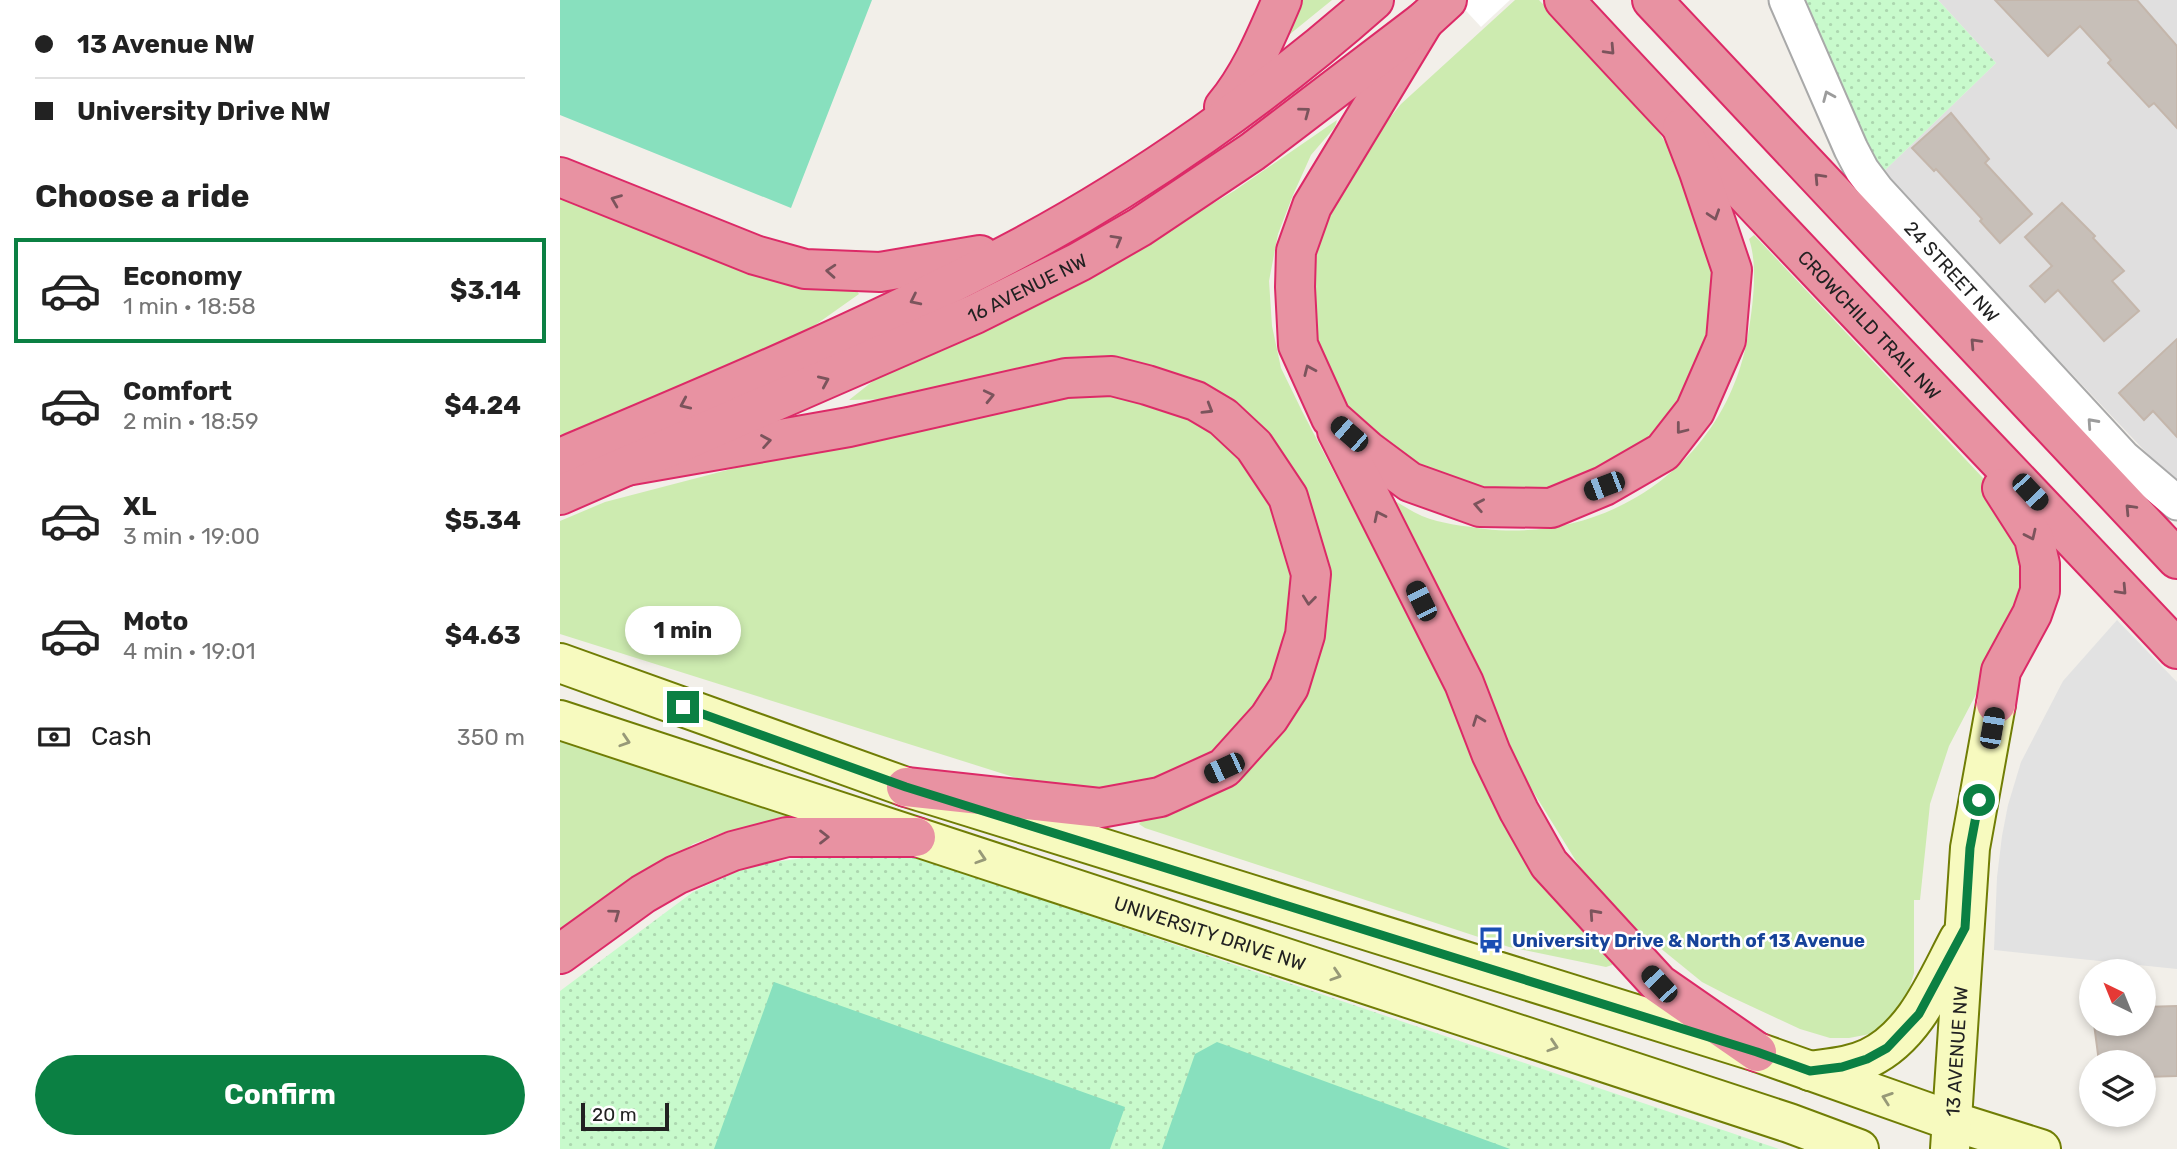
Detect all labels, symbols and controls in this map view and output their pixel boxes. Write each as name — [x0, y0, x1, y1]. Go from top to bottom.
text: 13 Avenue NW — [77, 29, 255, 60]
one-way arrow — [1602, 42, 1615, 55]
one-way arrow — [1822, 91, 1836, 103]
text: University Drive NW — [77, 96, 331, 127]
one-way arrow — [1297, 108, 1310, 120]
one-way arrow — [1815, 173, 1828, 186]
text: Choose a ride — [35, 177, 249, 215]
one-way arrow — [611, 194, 623, 208]
one-way arrow — [1706, 209, 1720, 221]
street label: 24 STREET NW — [1899, 216, 2004, 327]
one-way arrow — [1110, 235, 1123, 248]
street label: CROWCHILD TRAIL NW — [1793, 246, 1945, 405]
street label: 16 AVENUE NW — [964, 249, 1091, 328]
icon: car — [39, 259, 102, 322]
text: Economy — [123, 261, 242, 292]
one-way arrow — [825, 264, 836, 279]
text: $3.14 — [450, 275, 521, 306]
text: 1 min · 18:58 — [123, 292, 256, 320]
one-way arrow — [910, 292, 922, 306]
one-way arrow — [1971, 338, 1983, 351]
one-way arrow — [1303, 365, 1317, 377]
icon: car — [39, 374, 102, 437]
one-way arrow — [817, 375, 829, 389]
text: Comfort — [123, 376, 232, 407]
text: $4.24 — [444, 390, 521, 421]
one-way arrow — [983, 390, 995, 405]
one-way arrow — [680, 396, 692, 410]
one-way arrow — [1201, 400, 1214, 413]
text: 2 min · 18:59 — [123, 407, 259, 435]
car — [1327, 412, 1372, 456]
one-way arrow — [2088, 418, 2100, 431]
one-way arrow — [1677, 421, 1690, 433]
one-way arrow — [760, 435, 772, 450]
car — [1581, 469, 1628, 503]
car — [2008, 469, 2053, 515]
icon: car — [39, 489, 102, 552]
text: XL — [123, 491, 156, 522]
one-way arrow — [1473, 498, 1485, 513]
text: $5.34 — [445, 505, 521, 536]
one-way arrow — [2126, 505, 2139, 518]
one-way arrow — [1373, 511, 1387, 523]
text: 3 min · 19:00 — [123, 522, 260, 550]
one-way arrow — [2023, 528, 2037, 540]
car — [1403, 578, 1440, 624]
one-way arrow — [2113, 582, 2126, 595]
one-way arrow — [1301, 595, 1316, 606]
icon: car — [39, 604, 102, 667]
text: Moto — [123, 606, 188, 637]
callout: 1 min — [625, 606, 741, 654]
text: 1 min — [654, 616, 712, 644]
text: $4.63 — [445, 620, 521, 651]
text: 4 min · 19:01 — [123, 637, 256, 665]
route end — [667, 691, 699, 723]
car — [1979, 705, 2006, 751]
one-way arrow — [1472, 715, 1486, 727]
icon: cash — [35, 718, 73, 756]
text: Cash — [91, 721, 152, 752]
text: 350 m — [457, 723, 525, 751]
one-way arrow — [618, 733, 630, 747]
car — [1201, 750, 1248, 786]
route start — [1963, 784, 1995, 816]
one-way arrow — [820, 829, 830, 845]
one-way arrow — [974, 850, 986, 864]
street label: UNIVERSITY DRIVE NW — [1111, 891, 1309, 976]
one-way arrow — [1589, 909, 1602, 922]
one-way arrow — [607, 910, 620, 922]
bus stop icon: University Drive & North of 13 Avenue — [1476, 925, 1506, 955]
place label: University Drive & North of 13 Avenue — [1512, 929, 1865, 952]
north arrow — [2079, 959, 2156, 1036]
map controls — [2079, 959, 2156, 1127]
car — [1637, 961, 1682, 1007]
one-way arrow — [1330, 967, 1342, 981]
street label: 13 AVENUE NW — [1941, 985, 1973, 1117]
one-way arrow — [1546, 1038, 1558, 1052]
button: layers — [2079, 1050, 2156, 1127]
button: Confirm — [35, 1055, 525, 1135]
one-way arrow — [1882, 1092, 1894, 1106]
scale bar — [581, 1100, 668, 1132]
text: 20 m — [592, 1103, 637, 1126]

